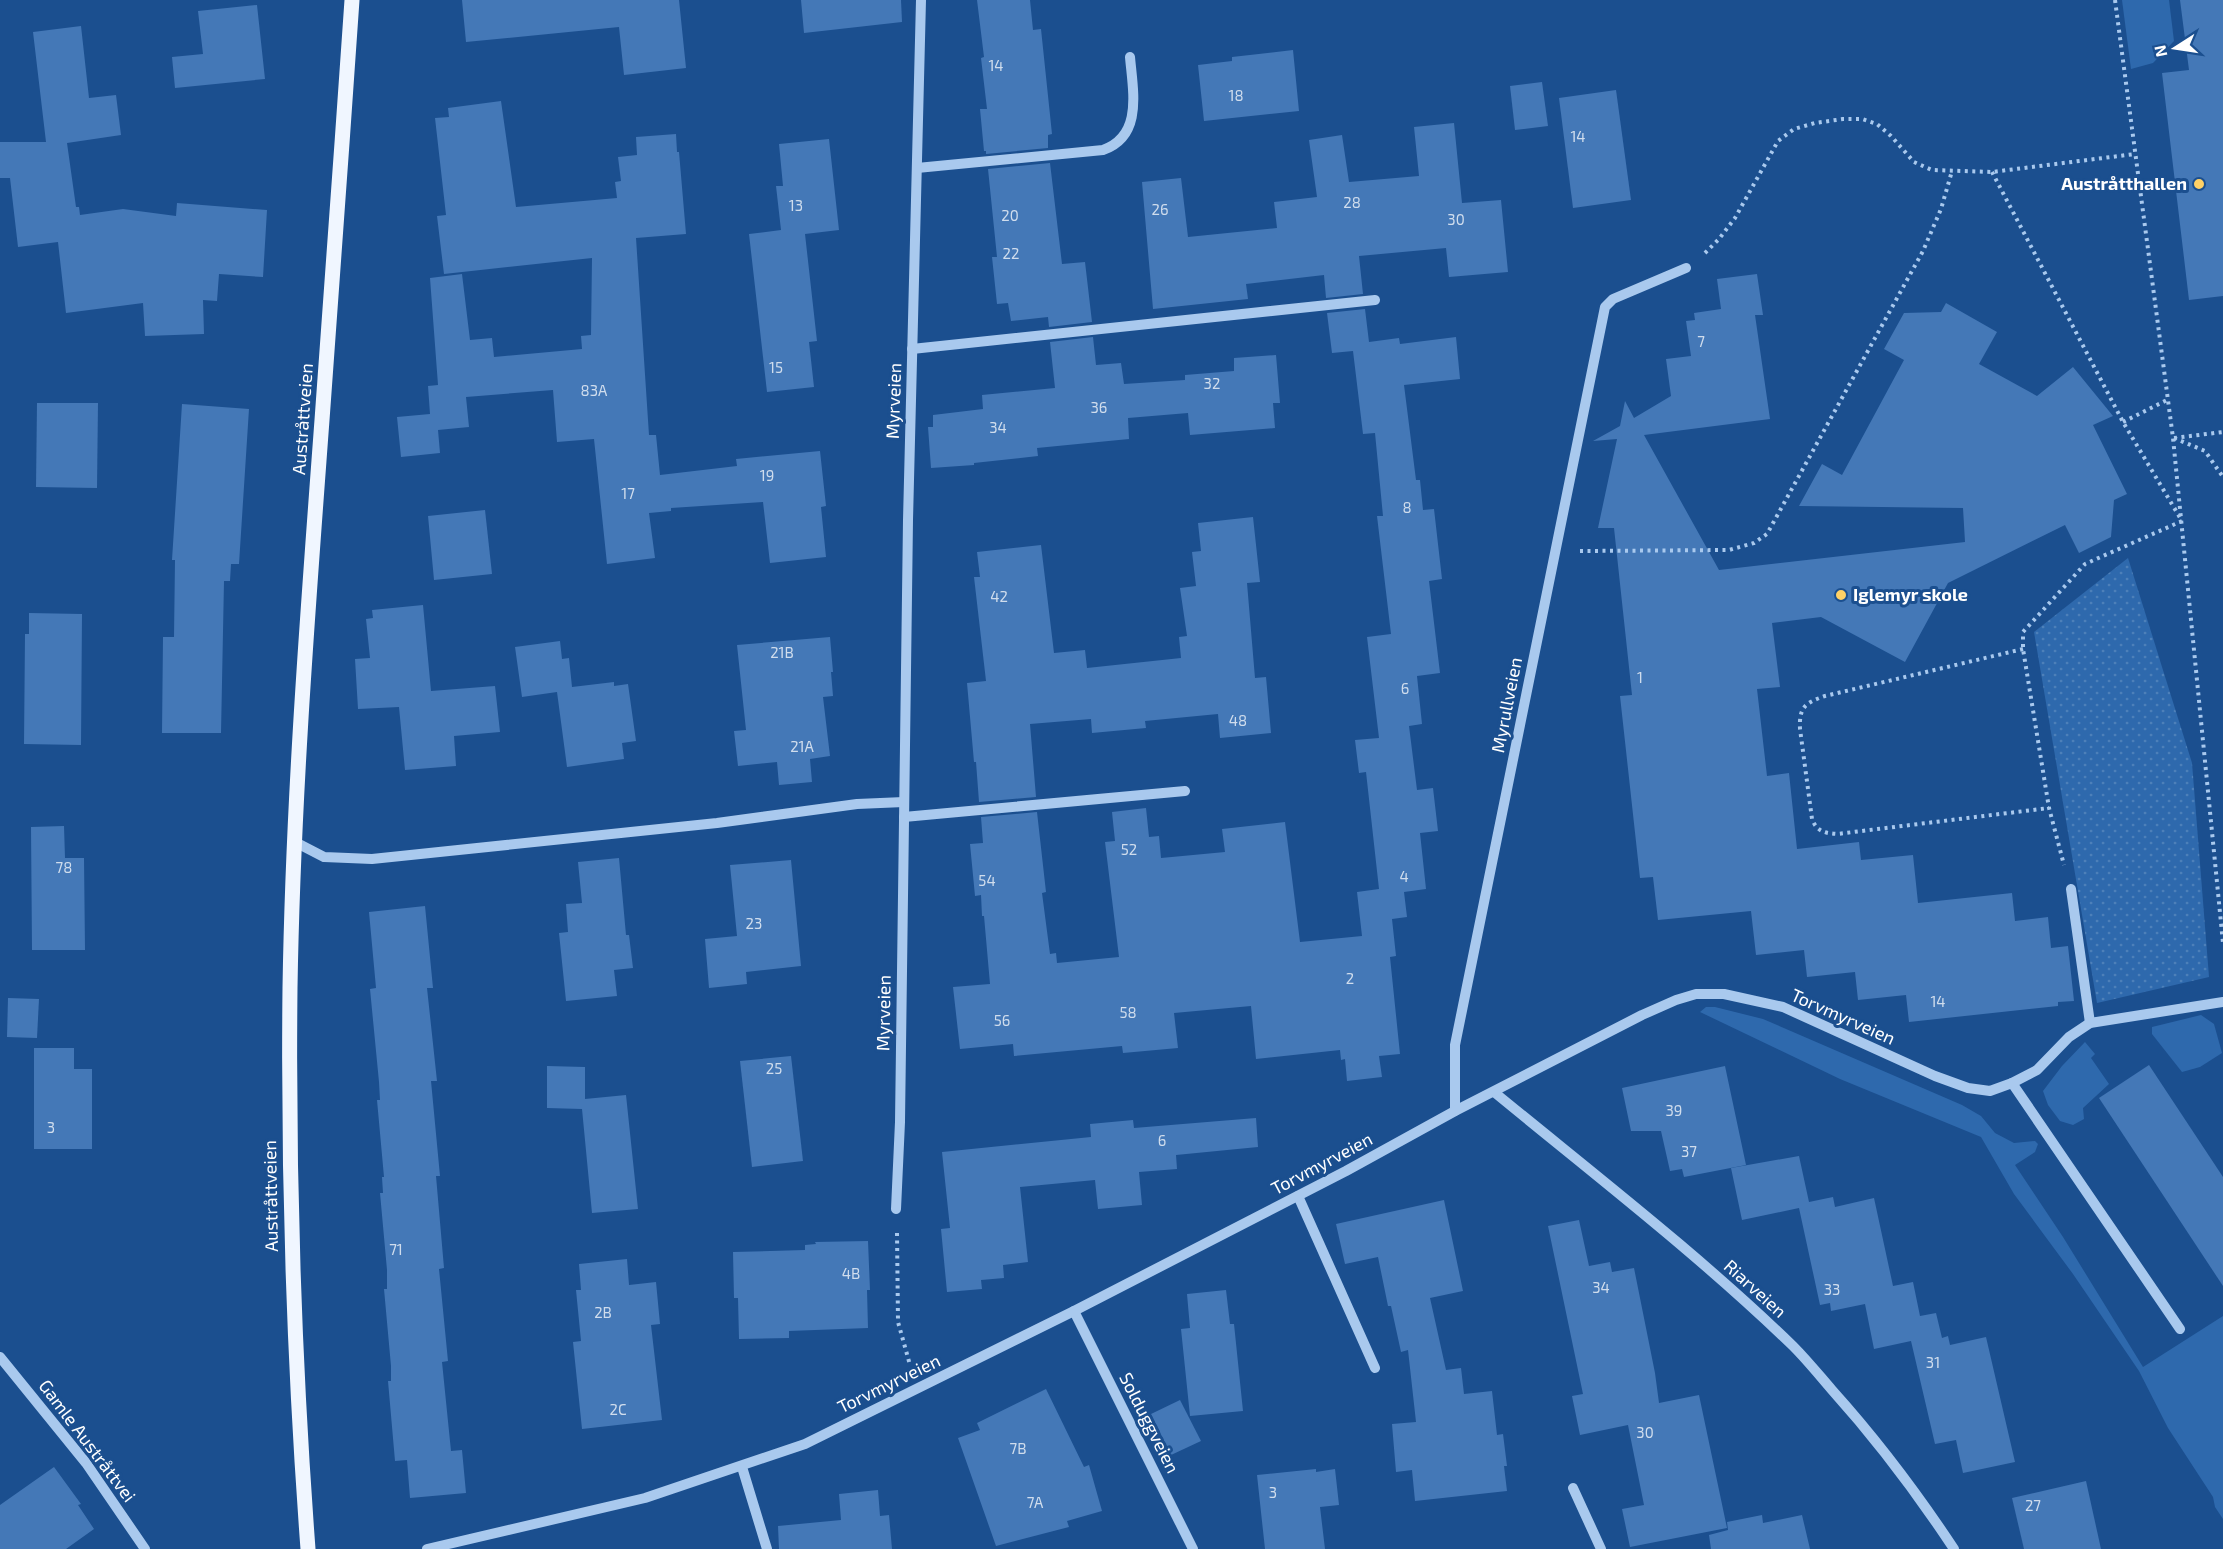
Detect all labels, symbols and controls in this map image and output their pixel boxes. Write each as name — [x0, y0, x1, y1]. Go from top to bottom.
north arrow — [2145, 18, 2205, 78]
text: N — [2149, 44, 2170, 59]
house number: 14 — [988, 56, 1004, 74]
house number: 18 — [1228, 86, 1244, 104]
house number: 14 — [1570, 127, 1586, 145]
place label: Austråtthallen — [2061, 172, 2187, 194]
marker: Austråtthallen — [2192, 177, 2206, 191]
house number: 28 — [1343, 193, 1361, 211]
house number: 13 — [789, 196, 803, 214]
house number: 26 — [1151, 200, 1169, 218]
house number: 20 — [1001, 206, 1019, 224]
house number: 30 — [1447, 210, 1465, 228]
house number: 22 — [1003, 244, 1019, 262]
house number: 7 — [1697, 332, 1705, 350]
house number: 15 — [769, 358, 783, 376]
street label: Austråttveien — [287, 362, 317, 476]
street label: Myrveien — [881, 362, 905, 439]
house number: 32 — [1204, 374, 1220, 392]
house number: 83A — [581, 381, 608, 399]
house number: 36 — [1091, 398, 1107, 416]
house number: 34 — [989, 418, 1007, 436]
house number: 19 — [760, 466, 774, 484]
house number: 17 — [621, 484, 635, 502]
house number: 8 — [1402, 498, 1412, 516]
place label: Iglemyr skole — [1853, 583, 1968, 605]
house number: 42 — [990, 587, 1008, 605]
marker: Iglemyr skole — [1834, 588, 1848, 602]
house number: 21B — [770, 643, 794, 661]
street label: Myrullveien — [1486, 655, 1526, 754]
house number: 1 — [1637, 668, 1643, 686]
house number: 6 — [1401, 679, 1409, 697]
house number: 48 — [1229, 711, 1247, 729]
house number: 21A — [790, 737, 815, 755]
house number: 52 — [1121, 840, 1137, 858]
house number: 78 — [56, 858, 72, 876]
house number: 4 — [1399, 867, 1409, 885]
house number: 54 — [978, 871, 996, 889]
house number: 23 — [746, 914, 762, 932]
house number: 2 — [1346, 969, 1354, 987]
street label: Myrveien — [871, 975, 895, 1051]
street label: Torvmyrveien — [1788, 983, 1899, 1049]
house number: 14 — [1930, 992, 1946, 1010]
house number: 58 — [1119, 1003, 1137, 1021]
house number: 56 — [994, 1011, 1010, 1029]
house number: 25 — [766, 1059, 782, 1077]
house number: 39 — [1666, 1101, 1682, 1119]
house number: 3 — [47, 1118, 55, 1136]
street label: Torvmyrveien — [1267, 1127, 1376, 1199]
house number: 6 — [1158, 1131, 1166, 1149]
street label: Austråttveien — [258, 1140, 282, 1252]
house number: 37 — [1681, 1142, 1697, 1160]
house number: 71 — [389, 1240, 403, 1258]
street label: Riarveien — [1720, 1255, 1791, 1322]
house number: 4B — [842, 1264, 860, 1282]
house number: 34 — [1592, 1278, 1610, 1296]
house number: 33 — [1824, 1280, 1840, 1298]
house number: 2B — [594, 1303, 612, 1321]
street label: Torvmyrveien — [834, 1349, 944, 1417]
house number: 31 — [1926, 1353, 1940, 1371]
street label: Solduggveien — [1115, 1369, 1185, 1477]
street label: Gamle Austråttvei — [35, 1375, 141, 1506]
house number: 2C — [610, 1400, 627, 1418]
house number: 30 — [1636, 1423, 1654, 1441]
house number: 7B — [1010, 1439, 1026, 1457]
house number: 3 — [1269, 1483, 1277, 1501]
house number: 7A — [1027, 1493, 1044, 1511]
house number: 27 — [2025, 1496, 2041, 1514]

